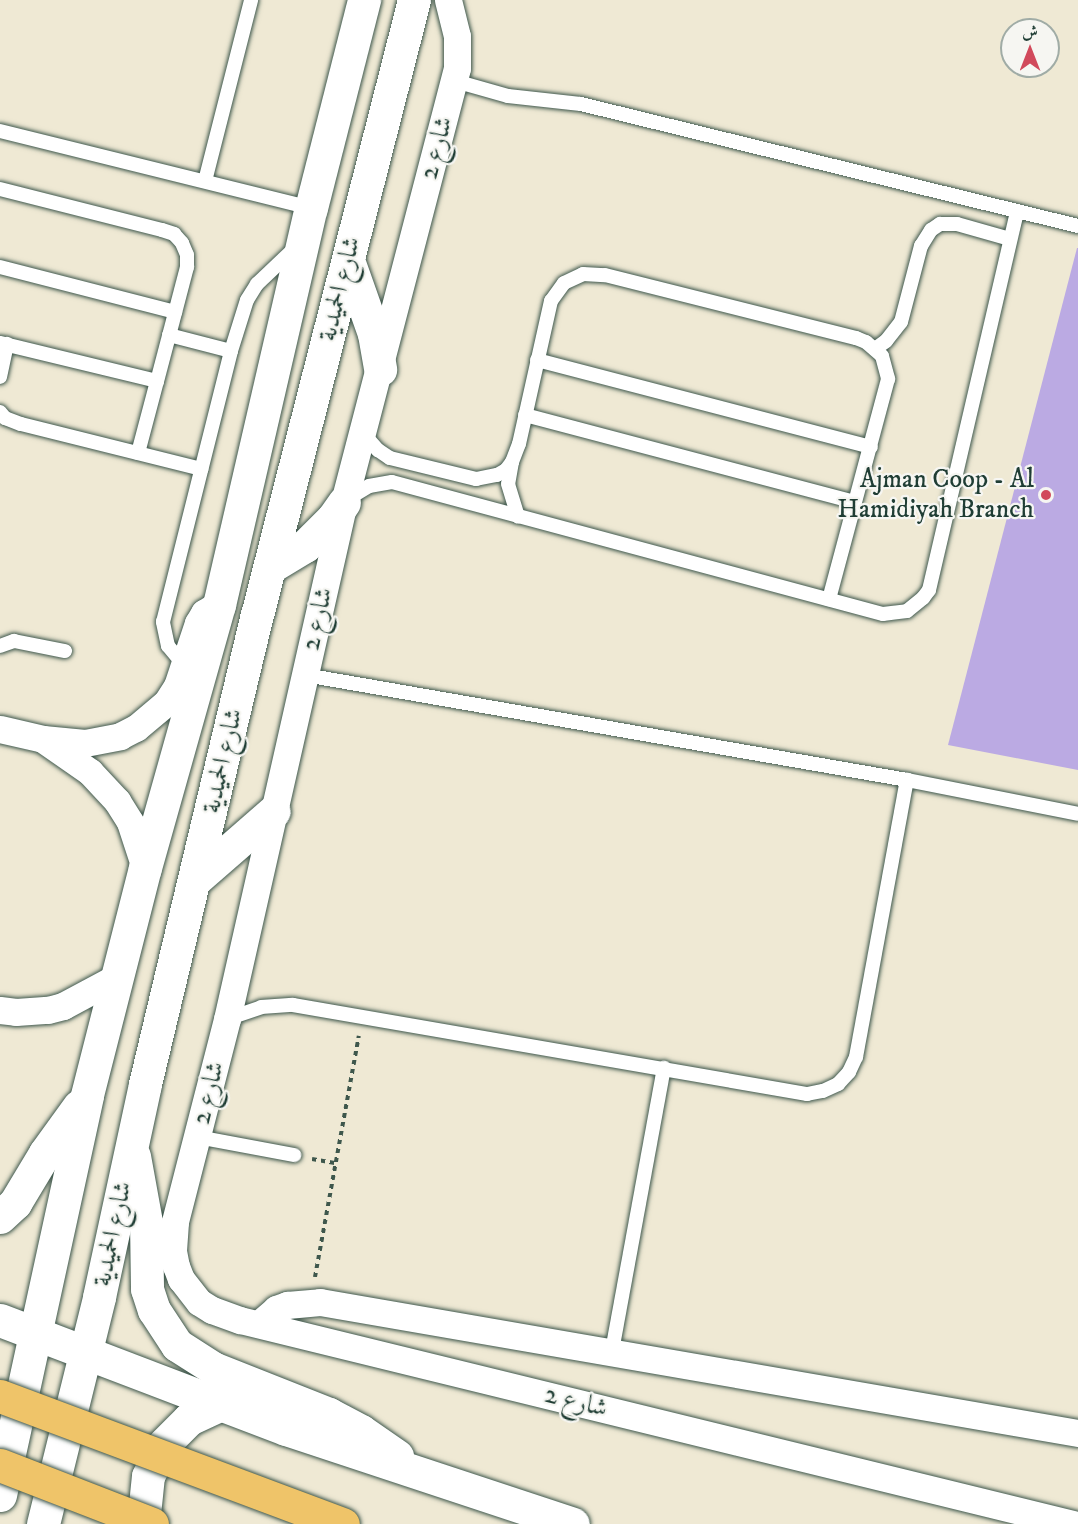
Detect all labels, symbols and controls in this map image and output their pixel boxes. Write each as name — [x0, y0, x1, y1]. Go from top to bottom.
north arrow — [1000, 18, 1060, 78]
text: ش — [1022, 22, 1038, 42]
street label: شارع 2 — [414, 113, 460, 183]
street label: شارع الحميدية — [312, 234, 368, 344]
place label: Ajman Coop - Al Hamidiyah Branch — [837, 464, 1034, 526]
marker: Ajman Coop - Al Hamidiyah Branch — [1039, 488, 1053, 502]
street label: شارع 2 — [296, 585, 340, 653]
street label: شارع الحميدية — [196, 706, 250, 816]
street label: شارع 2 — [186, 1058, 232, 1128]
street label: شارع الحميدية — [87, 1179, 139, 1289]
street label: شارع 2 — [541, 1379, 611, 1425]

